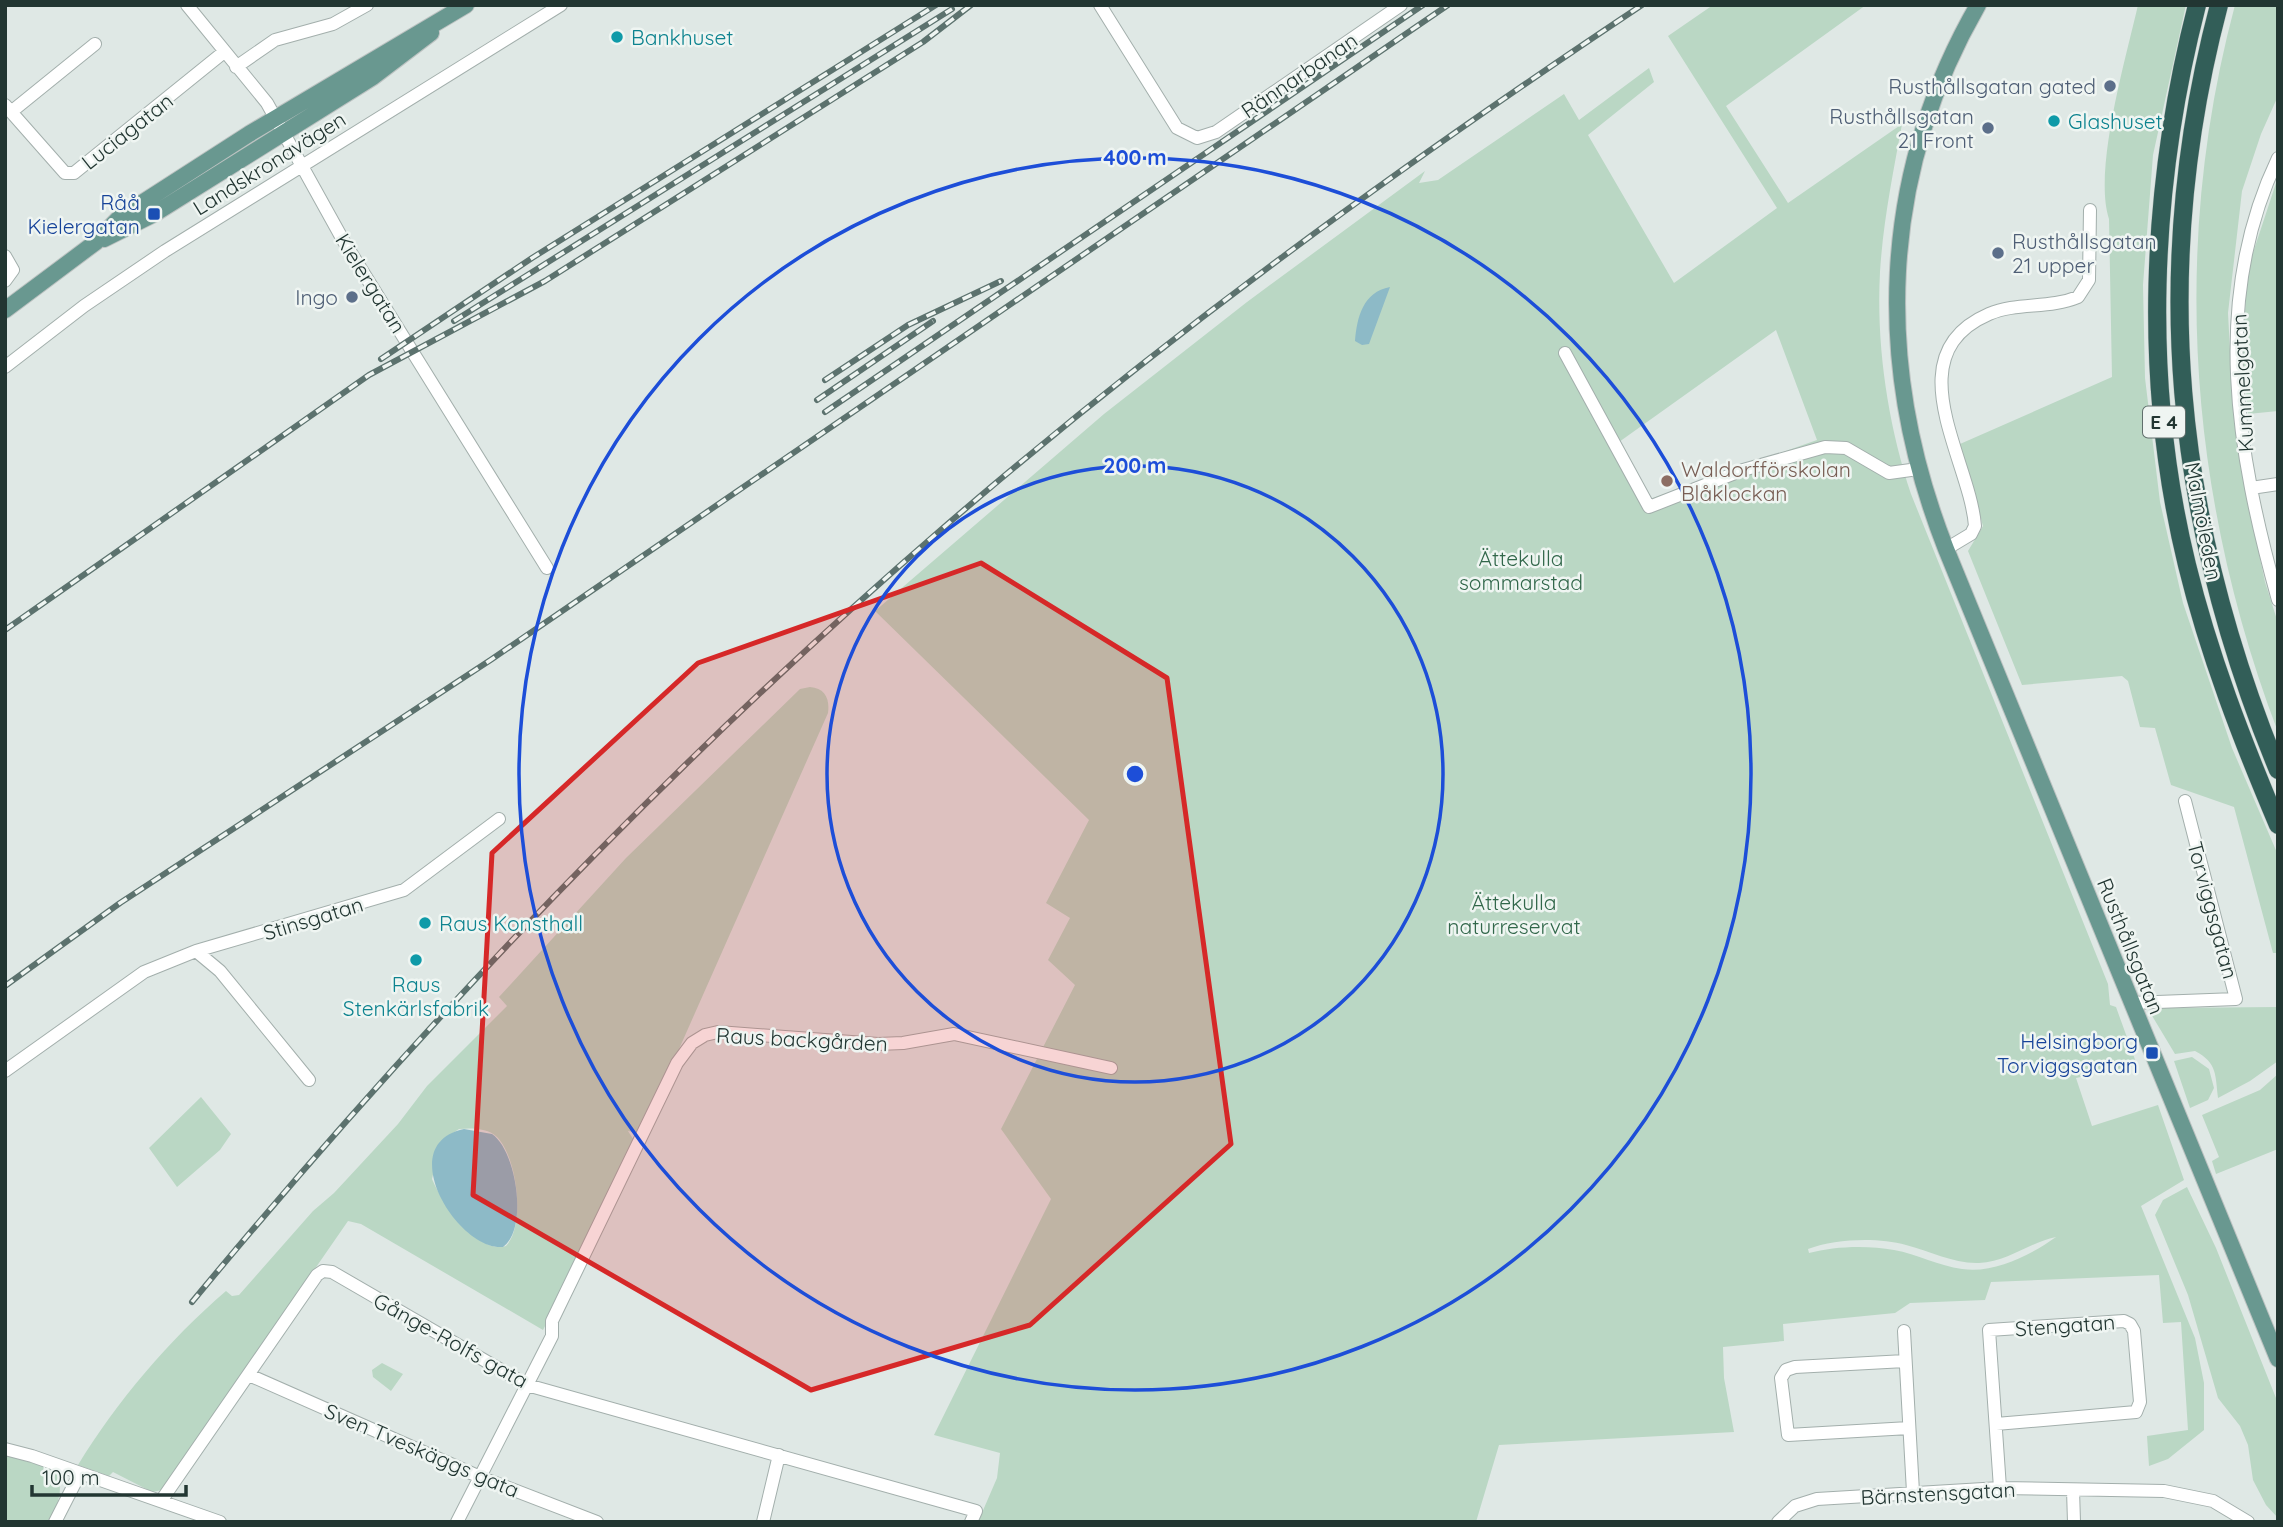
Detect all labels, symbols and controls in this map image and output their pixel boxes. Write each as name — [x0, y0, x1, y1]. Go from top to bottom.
place label: Bankhuset — [631, 24, 733, 50]
street label: Rännarbanan — [1236, 27, 1362, 123]
marker: Bankhuset — [609, 29, 625, 45]
place label: Rusthållsgatan gated — [1888, 73, 2096, 99]
marker: Rusthållsgatan gated — [2102, 78, 2118, 94]
street label: Luciagatan — [76, 87, 178, 175]
place label: Rusthållsgatan 21 Front — [1829, 103, 1974, 153]
street label: Landskronavägen — [188, 106, 350, 220]
place label: Glashuset — [2068, 108, 2163, 134]
marker: Glashuset — [2046, 113, 2062, 129]
marker: Rusthållsgatan 21 Front — [1980, 120, 1996, 136]
text: 400 m — [1103, 144, 1167, 170]
place label: Råå Kielergatan — [28, 189, 140, 239]
marker: Råå Kielergatan — [146, 206, 162, 222]
street label: Kielergatan — [330, 228, 412, 338]
place label: Rusthållsgatan 21 upper — [2012, 228, 2157, 278]
marker: Rusthållsgatan 21 upper — [1990, 245, 2006, 261]
place label: Ingo — [295, 284, 338, 310]
marker: Ingo — [344, 289, 360, 305]
street label: Kummelgatan — [2225, 313, 2259, 453]
road number: E 4 — [2143, 406, 2185, 438]
text: 200 m — [1104, 452, 1166, 478]
place label: Waldorfförskolan Blåklockan — [1681, 456, 1851, 506]
street label: Malmöleden — [2180, 460, 2228, 582]
marker: Waldorfförskolan Blåklockan — [1659, 473, 1675, 489]
park label: Ättekulla sommarstad — [1459, 545, 1583, 595]
centre of rings — [1123, 762, 1147, 786]
street label: Torviggsgatan — [2182, 838, 2244, 982]
street label: Rusthållsgatan — [2092, 874, 2170, 1018]
park label: Ättekulla naturreservat — [1447, 889, 1581, 939]
street label: Stinsgatan — [260, 890, 366, 946]
place label: Raus Konsthall — [439, 910, 583, 936]
marker: Raus Konsthall — [417, 915, 433, 931]
marker: Raus Stenkärlsfabrik — [408, 952, 424, 968]
place label: Raus Stenkärlsfabrik — [343, 971, 489, 1021]
street label: Raus backgården — [716, 1022, 888, 1056]
place label: Helsingborg Torviggsgatan — [1997, 1028, 2138, 1078]
marker: Helsingborg Torviggsgatan — [2144, 1045, 2160, 1061]
street label: Gånge-Rolfs gata — [369, 1287, 533, 1393]
street label: Stengatan — [2014, 1309, 2116, 1341]
street label: Sven Tveskäggs gata — [321, 1397, 523, 1503]
scale bar — [32, 1454, 186, 1498]
text: 100 m — [42, 1464, 100, 1490]
street label: Bärnstensgatan — [1860, 1476, 2016, 1510]

